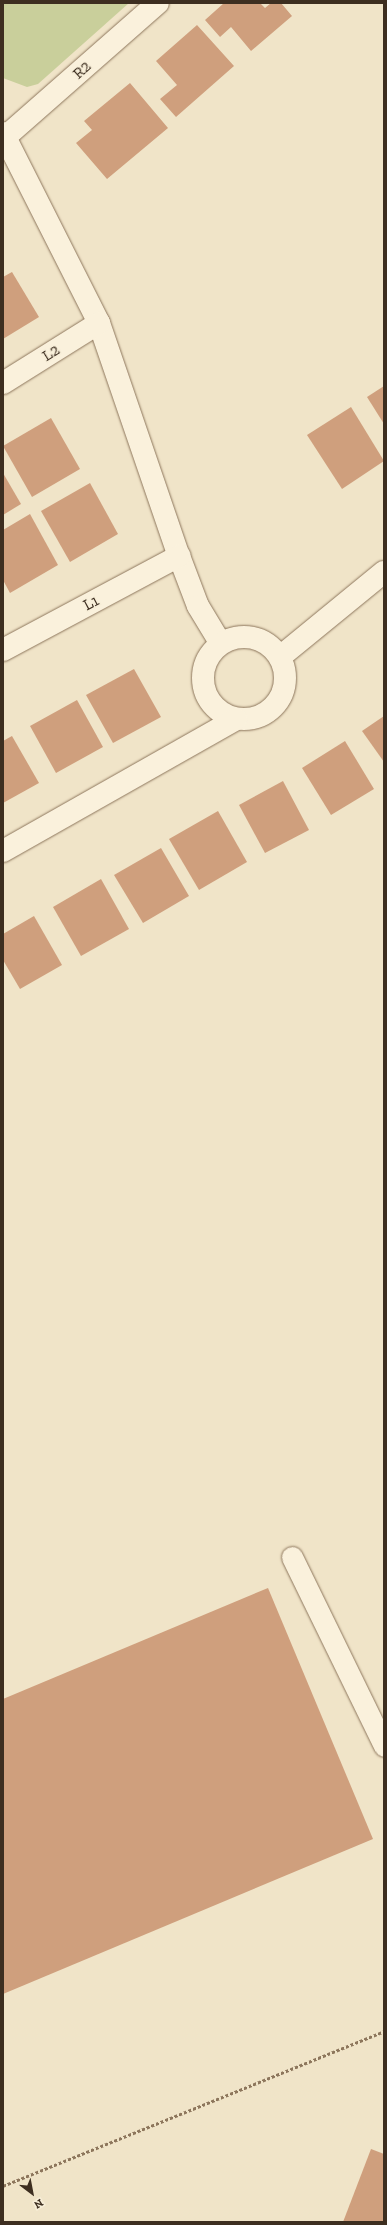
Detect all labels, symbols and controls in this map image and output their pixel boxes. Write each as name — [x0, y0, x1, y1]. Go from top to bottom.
street label: R2 — [69, 57, 95, 83]
street label: L2 — [39, 340, 63, 366]
street label: L1 — [80, 591, 102, 615]
north arrow — [12, 2173, 52, 2213]
text: N — [32, 2196, 46, 2211]

